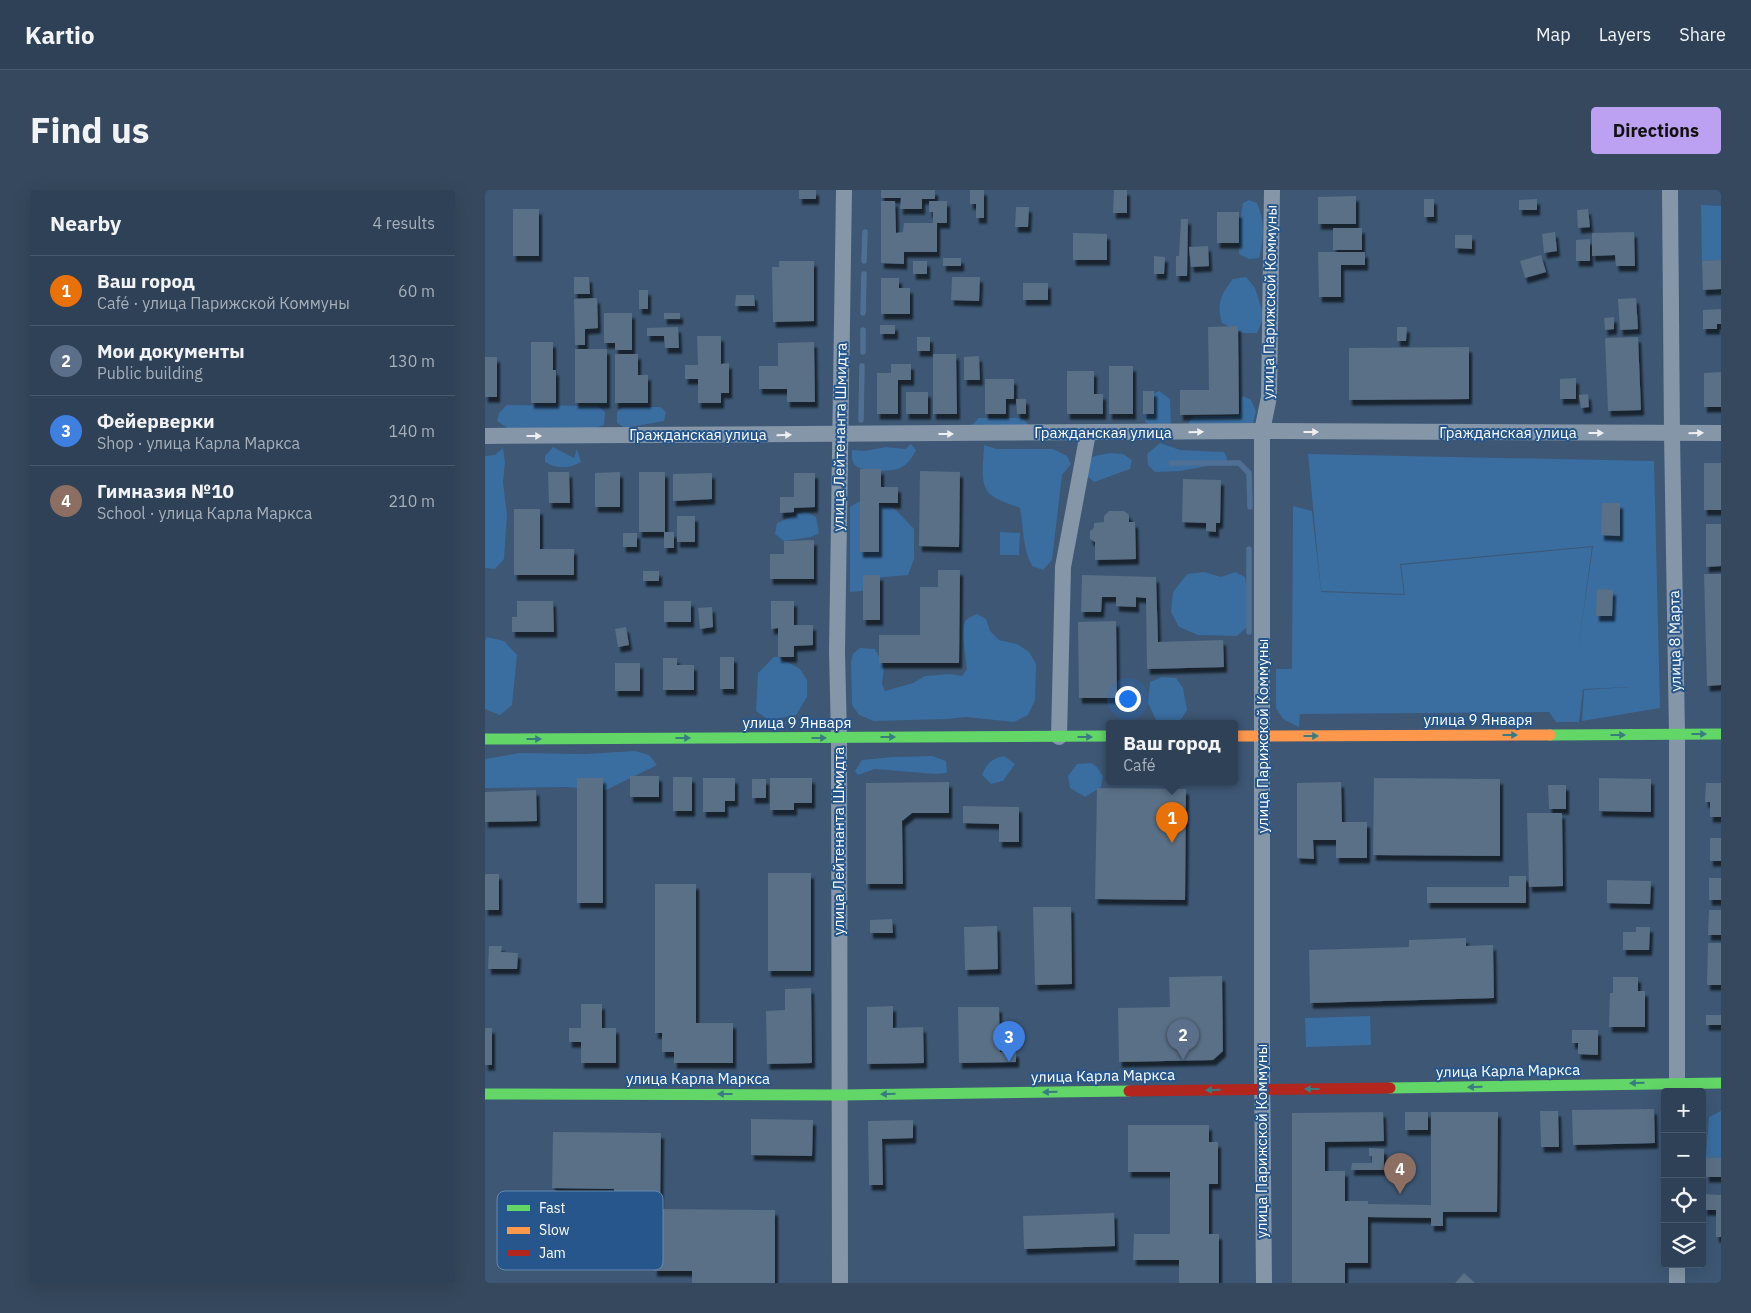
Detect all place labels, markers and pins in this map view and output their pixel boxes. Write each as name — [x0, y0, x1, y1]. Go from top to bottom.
pin: 1 — [1156, 802, 1188, 843]
pin: 2 — [1167, 1019, 1199, 1060]
pin: 3 — [993, 1021, 1025, 1062]
pin: 4 — [1384, 1153, 1416, 1194]

